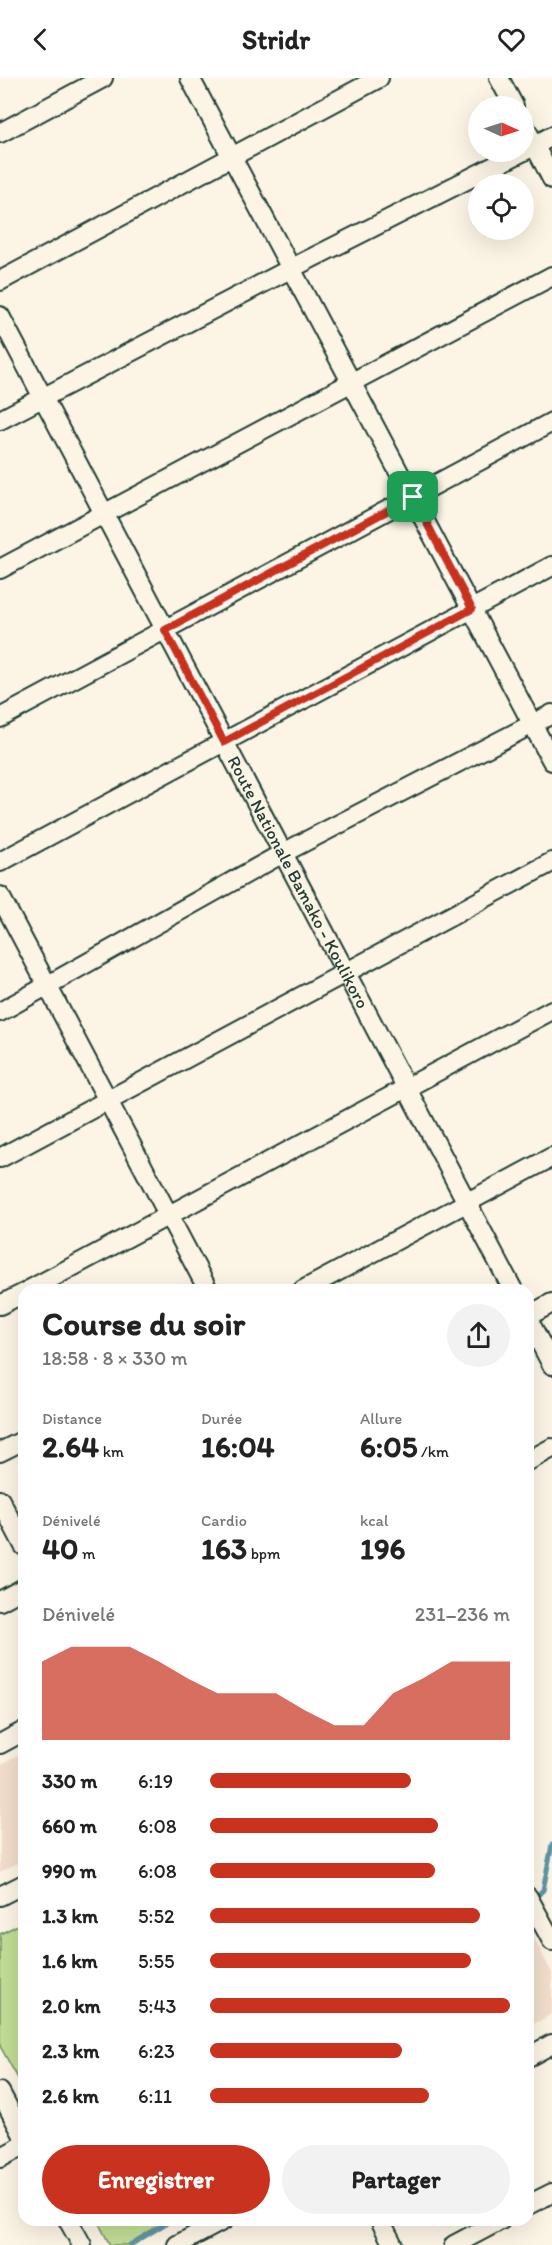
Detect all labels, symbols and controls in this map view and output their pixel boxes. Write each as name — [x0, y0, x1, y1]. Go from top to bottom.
icon: back — [24, 23, 57, 56]
text: Stridr — [242, 23, 310, 56]
icon: heart — [495, 23, 528, 56]
north arrow — [468, 96, 534, 162]
map controls — [468, 96, 534, 240]
button: locate — [468, 174, 534, 240]
pin — [387, 471, 438, 522]
icon: arrive — [396, 480, 429, 513]
street label: Route Nationale Bamako - Koulikoro — [223, 752, 374, 1012]
text: Course du soir — [42, 1304, 245, 1343]
button: share — [447, 1304, 510, 1367]
text: 18:58 · 8 × 330 m — [42, 1346, 188, 1370]
text: Distance — [42, 1409, 102, 1428]
text: Durée — [201, 1409, 242, 1428]
text: Allure — [360, 1409, 402, 1428]
text: 2.64 — [42, 1428, 99, 1465]
text: 16:04 — [201, 1428, 275, 1465]
text: 6:05 — [360, 1428, 417, 1465]
text: km — [99, 1442, 124, 1461]
text: /km — [417, 1442, 449, 1461]
text: Dénivelé — [42, 1511, 101, 1530]
text: Cardio — [201, 1511, 247, 1530]
text: kcal — [360, 1511, 388, 1530]
text: 40 — [42, 1530, 79, 1567]
text: 163 — [201, 1530, 247, 1567]
text: 196 — [360, 1530, 405, 1567]
text: m — [79, 1544, 96, 1563]
text: bpm — [247, 1544, 280, 1563]
text: Dénivelé — [42, 1602, 115, 1626]
text: 231–236 m — [415, 1602, 510, 1626]
text: 330 m — [42, 1769, 97, 1793]
text: 6:19 — [138, 1769, 173, 1793]
text: 660 m — [42, 1814, 97, 1838]
text: 6:08 — [138, 1814, 177, 1838]
text: 990 m — [42, 1859, 97, 1883]
text: 6:08 — [138, 1859, 177, 1883]
text: 1.3 km — [42, 1904, 98, 1928]
text: 5:52 — [138, 1904, 174, 1928]
text: 1.6 km — [42, 1949, 98, 1973]
text: 5:55 — [138, 1949, 174, 1973]
text: 2.0 km — [42, 1994, 101, 2018]
text: 5:43 — [138, 1994, 176, 2018]
text: 2.3 km — [42, 2039, 99, 2063]
text: 6:23 — [138, 2039, 175, 2063]
text: 2.6 km — [42, 2084, 99, 2108]
text: 6:11 — [138, 2084, 172, 2108]
button: Enregistrer — [42, 2145, 270, 2214]
button: Partager — [282, 2145, 510, 2214]

